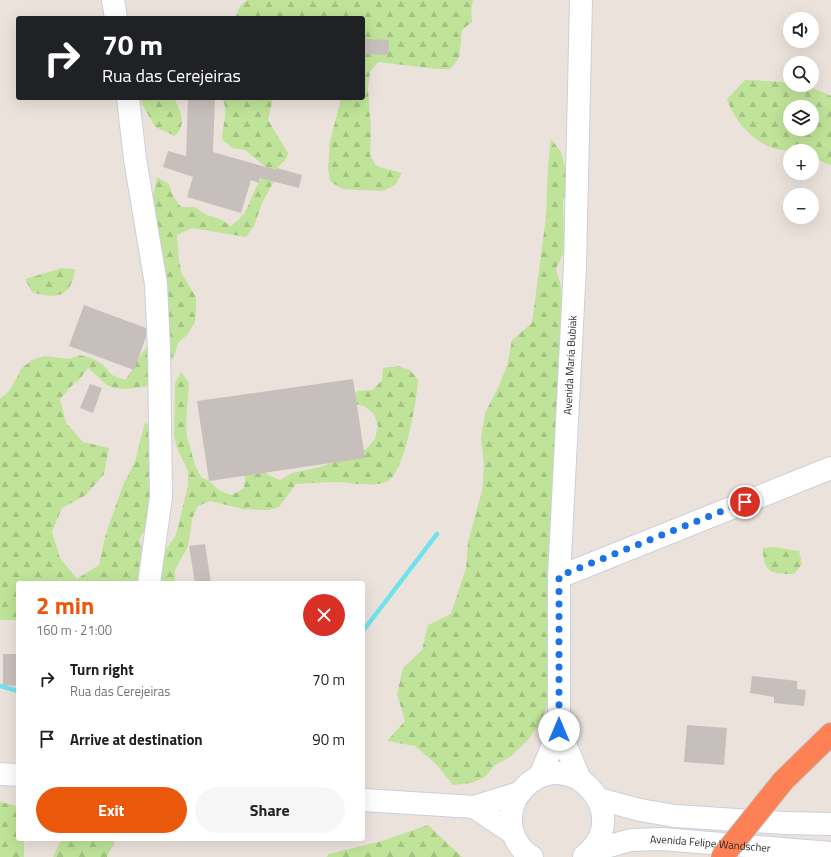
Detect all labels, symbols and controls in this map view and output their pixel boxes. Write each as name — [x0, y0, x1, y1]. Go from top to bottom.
map controls — [783, 12, 819, 224]
button: sound — [783, 12, 819, 48]
text: 70 m — [102, 23, 163, 66]
icon: right — [36, 32, 88, 84]
button: search — [783, 56, 819, 92]
text: Rua das Cerejeiras — [102, 62, 241, 89]
button: layers — [783, 100, 819, 136]
button: + — [783, 144, 819, 180]
button: − — [783, 188, 819, 224]
street label: Avenida Maria Bubiak — [559, 314, 580, 415]
pin — [728, 485, 762, 519]
icon: arrive — [734, 491, 756, 513]
text: 2 min — [36, 587, 94, 623]
button: close — [303, 594, 345, 636]
text: 160 m · 21:00 — [36, 620, 112, 640]
text: Turn right — [70, 658, 134, 681]
icon: right — [36, 668, 58, 690]
text: 70 m — [312, 668, 345, 691]
text: Rua das Cerejeiras — [70, 681, 170, 701]
position arrow — [538, 709, 580, 751]
icon: arrive — [36, 728, 58, 750]
text: Arrive at destination — [70, 728, 203, 751]
text: 90 m — [312, 728, 345, 751]
button: Exit — [36, 787, 187, 833]
button: Share — [195, 787, 345, 833]
street label: Avenida Felipe Wandscher — [650, 831, 772, 856]

